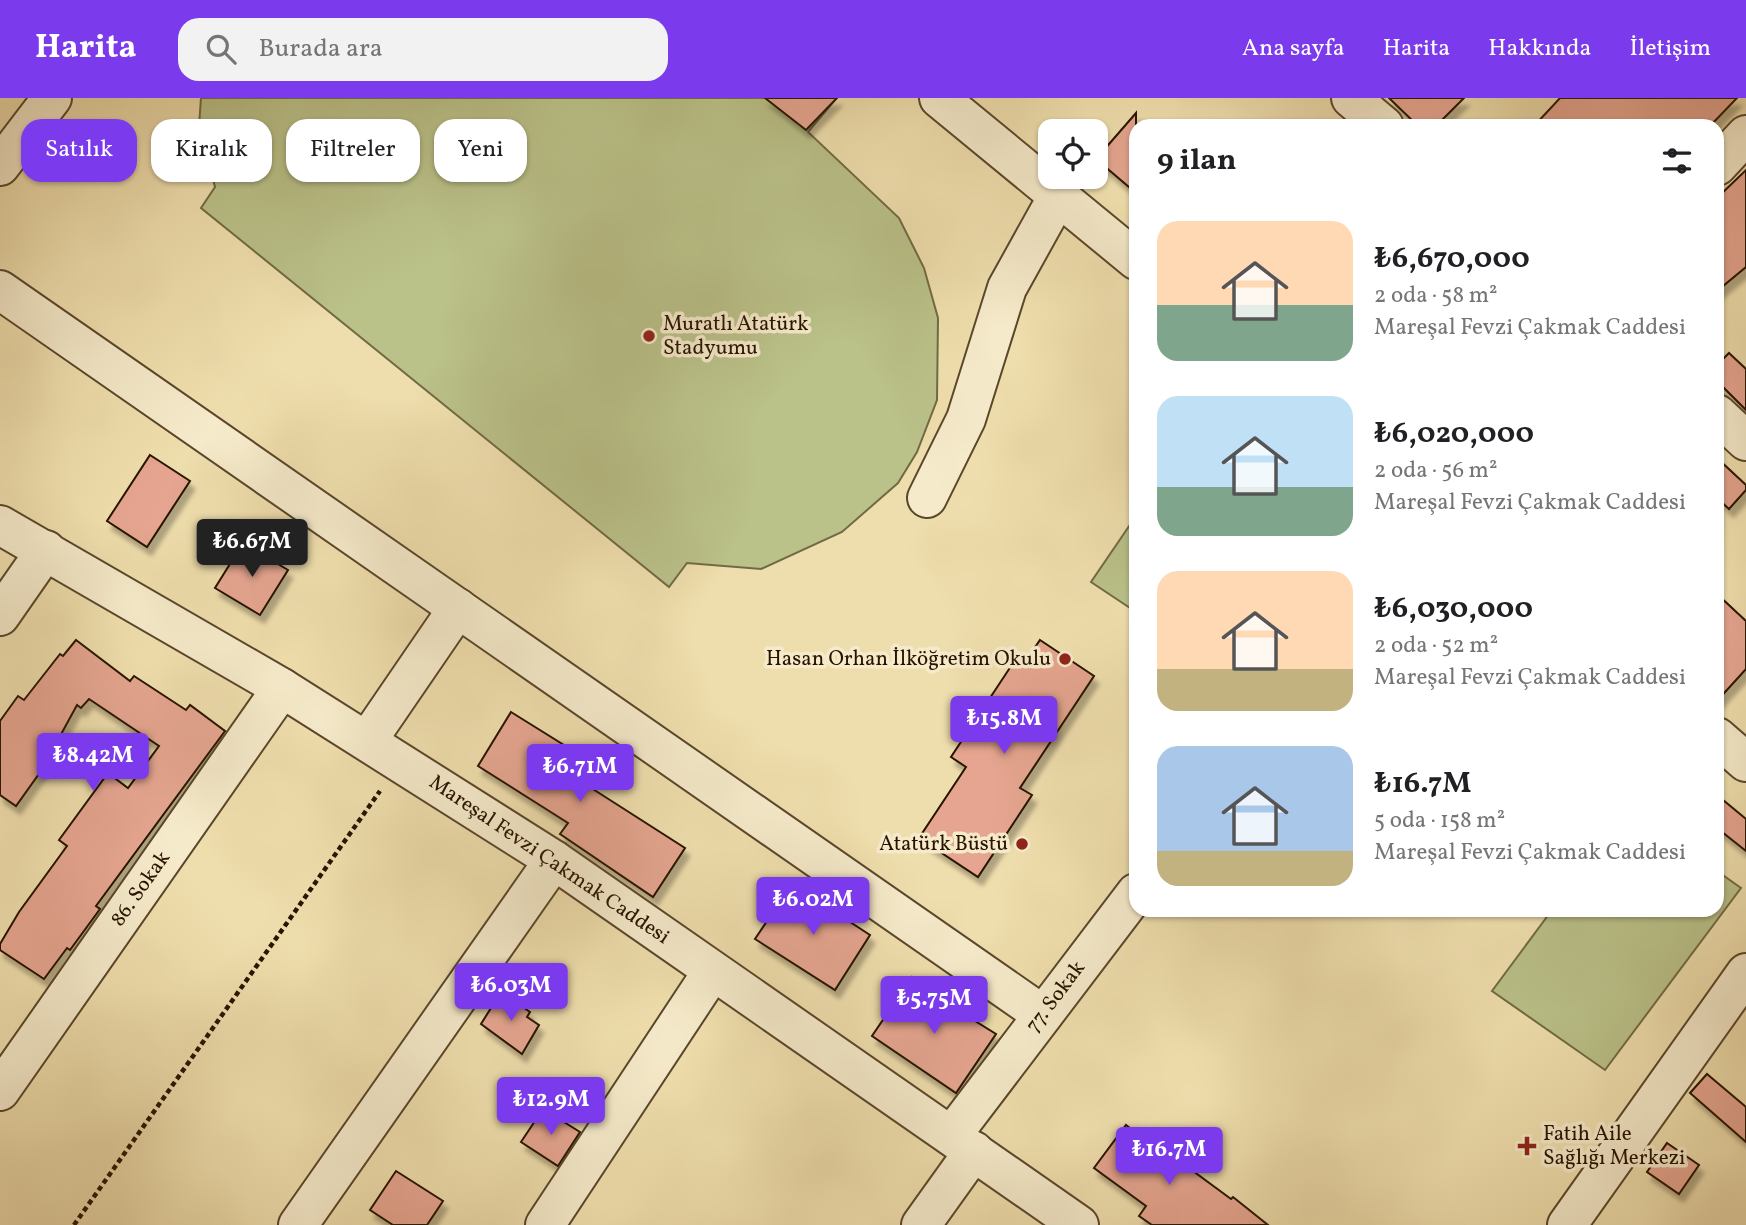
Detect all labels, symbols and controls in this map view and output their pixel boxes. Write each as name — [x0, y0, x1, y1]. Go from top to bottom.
search box — [178, 18, 668, 81]
text: Harita — [35, 26, 136, 72]
icon: search — [202, 30, 240, 68]
text: Burada ara — [258, 31, 383, 67]
text: Ana sayfa — [1242, 32, 1345, 66]
text: Harita — [1383, 32, 1450, 66]
text: Hakkında — [1488, 32, 1592, 66]
text: İletişim — [1630, 32, 1711, 66]
chip: Satılık — [21, 119, 137, 182]
chip: Kiralık — [151, 119, 272, 182]
chip: Filtreler — [286, 119, 420, 182]
chip: Yeni — [434, 119, 527, 182]
map controls — [1038, 119, 1108, 189]
button: locate — [1038, 119, 1108, 189]
text: 9 ilan — [1157, 140, 1237, 182]
icon: filters — [1658, 142, 1696, 180]
text: ₺6,670,000 — [1374, 238, 1530, 280]
icon: home — [1213, 249, 1297, 333]
text: 2 oda · 58 m² — [1374, 280, 1498, 312]
place label: Muratlı Atatürk Stadyumu — [663, 310, 809, 363]
text: Mareşal Fevzi Çakmak Caddesi — [1374, 312, 1686, 344]
marker: Muratlı Atatürk Stadyumu — [641, 328, 657, 344]
text: ₺6,020,000 — [1374, 413, 1534, 455]
icon: home — [1213, 424, 1297, 508]
text: 2 oda · 56 m² — [1374, 455, 1498, 487]
text: Mareşal Fevzi Çakmak Caddesi — [1374, 487, 1686, 519]
pin: ₺6.67M — [195, 519, 309, 579]
text: ₺6.67M — [213, 526, 291, 558]
text: ₺6,030,000 — [1374, 588, 1533, 630]
icon: home — [1213, 599, 1297, 683]
text: 2 oda · 52 m² — [1374, 630, 1498, 662]
place label: Hasan Orhan İlköğretim Okulu — [766, 645, 1051, 674]
marker: Hasan Orhan İlköğretim Okulu — [1057, 651, 1073, 667]
text: Mareşal Fevzi Çakmak Caddesi — [1374, 662, 1686, 694]
pin: ₺15.8M — [947, 696, 1061, 756]
text: ₺15.8M — [966, 703, 1042, 735]
pin: ₺8.42M — [36, 734, 150, 793]
text: ₺8.42M — [53, 740, 133, 772]
pin: ₺6.71M — [523, 744, 637, 804]
text: ₺6.71M — [543, 751, 617, 783]
text: ₺16.7M — [1374, 763, 1471, 805]
street label: Mareşal Fevzi Çakmak Caddesi — [423, 768, 675, 952]
icon: home — [1213, 774, 1297, 858]
text: 5 oda · 158 m² — [1374, 805, 1505, 837]
place label: Atatürk Büstü — [879, 830, 1008, 859]
marker: Atatürk Büstü — [1014, 836, 1030, 852]
text: Mareşal Fevzi Çakmak Caddesi — [1374, 837, 1686, 869]
street label: 86. Sokak — [104, 845, 178, 933]
pin: ₺6.02M — [756, 878, 870, 937]
text: ₺6.02M — [772, 884, 854, 916]
street label: 77. Sokak — [1019, 955, 1093, 1039]
pin: ₺6.03M — [454, 964, 568, 1023]
text: ₺6.03M — [471, 970, 551, 1002]
pin: ₺5.75M — [877, 976, 991, 1036]
text: ₺5.75M — [897, 983, 971, 1015]
pin: ₺12.9M — [494, 1077, 608, 1137]
text: ₺12.9M — [513, 1084, 589, 1116]
place label: Fatih Aile Sağlığı Merkezi — [1543, 1120, 1685, 1173]
pin: ₺16.7M — [1112, 1128, 1226, 1187]
text: ₺16.7M — [1132, 1134, 1206, 1166]
marker: Fatih Aile Sağlığı Merkezi — [1517, 1136, 1537, 1156]

